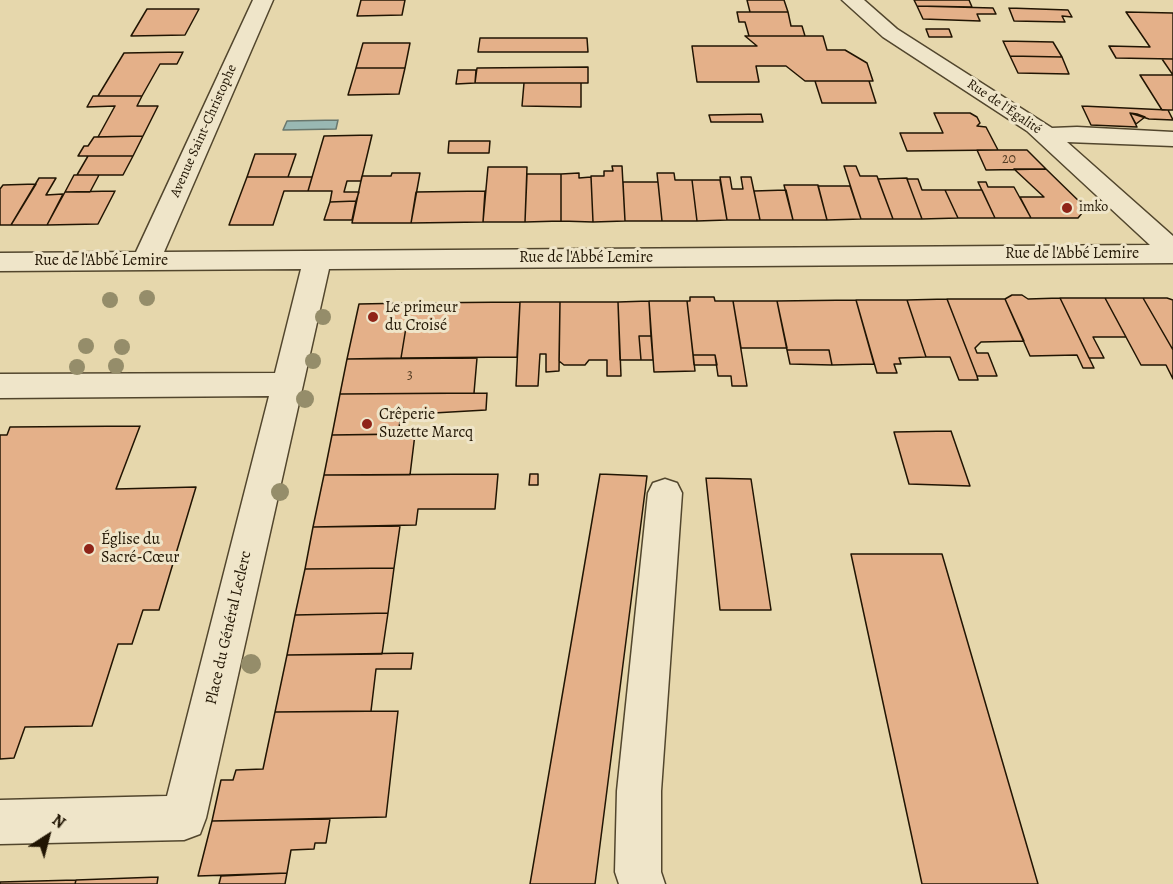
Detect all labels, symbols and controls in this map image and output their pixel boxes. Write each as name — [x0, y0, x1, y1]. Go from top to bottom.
street label: Avenue Saint-Christophe — [167, 62, 241, 200]
street label: Rue de l'Égalité — [963, 76, 1045, 138]
house number: 20 — [1002, 152, 1016, 168]
place label: imko — [1079, 200, 1108, 216]
marker: imko — [1060, 201, 1074, 215]
street label: Rue de l'Abbé Lemire — [1005, 244, 1139, 264]
street label: Rue de l'Abbé Lemire — [519, 248, 653, 268]
street label: Rue de l'Abbé Lemire — [34, 251, 168, 271]
place label: Le primeur du Croisé — [385, 298, 458, 336]
marker: Le primeur du Croisé — [366, 310, 380, 324]
house number: 3 — [407, 368, 413, 384]
place label: Crêperie Suzette Marcq — [379, 405, 473, 443]
marker: Crêperie Suzette Marcq — [360, 417, 374, 431]
place label: Église du Sacré-Cœur — [101, 530, 179, 568]
marker: Église du Sacré-Cœur — [82, 542, 96, 556]
street label: Place du Général Leclerc — [202, 549, 256, 707]
north arrow — [18, 806, 78, 866]
text: N — [47, 809, 70, 834]

